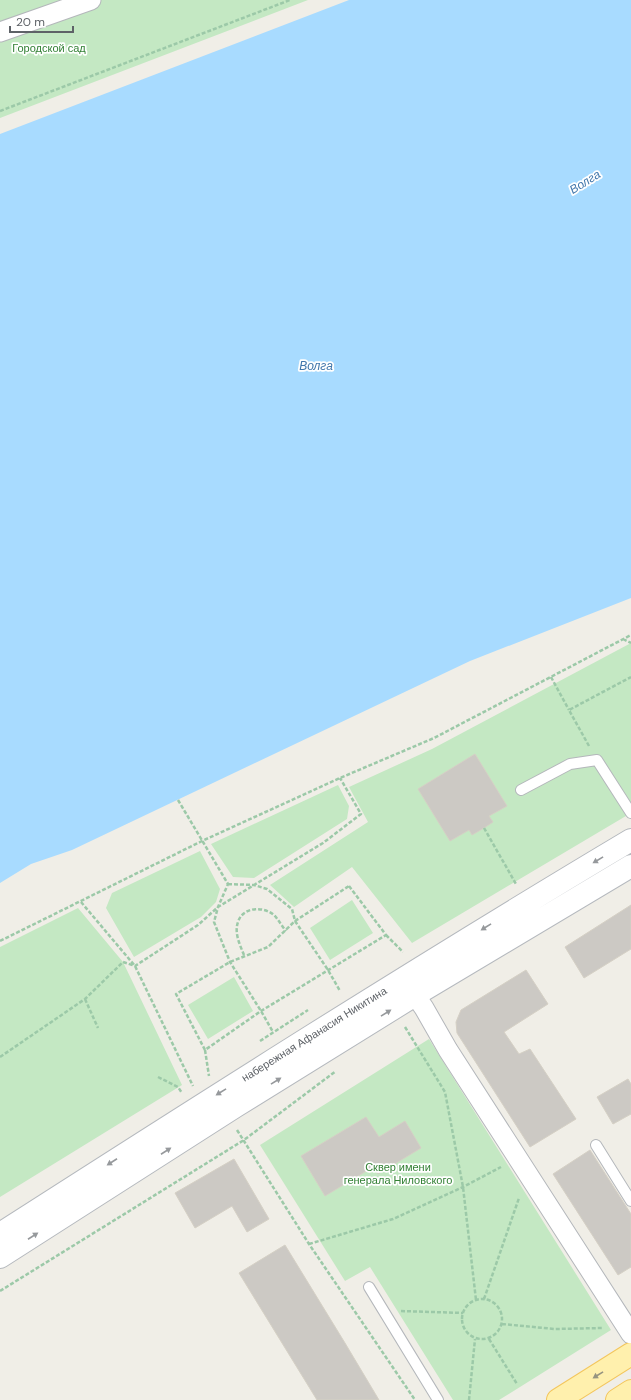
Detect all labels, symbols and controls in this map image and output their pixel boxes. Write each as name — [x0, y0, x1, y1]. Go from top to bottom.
scale bar — [10, 8, 73, 34]
text: 20 m — [16, 14, 45, 30]
park label: Городской сад — [12, 41, 86, 55]
water label: Волга — [566, 166, 604, 198]
water label: Волга — [299, 358, 333, 374]
one-way arrow — [592, 856, 604, 863]
one-way arrow — [480, 923, 492, 930]
street label: набережная Афанасия Никитина — [239, 983, 390, 1085]
one-way arrow — [381, 1009, 391, 1017]
one-way arrow — [270, 1078, 282, 1085]
one-way arrow — [216, 1088, 226, 1096]
one-way arrow — [161, 1147, 171, 1155]
one-way arrow — [107, 1158, 117, 1166]
park label: Сквер имени генерала Ниловского — [344, 1160, 452, 1187]
one-way arrow — [28, 1232, 38, 1240]
one-way arrow — [592, 1371, 604, 1378]

